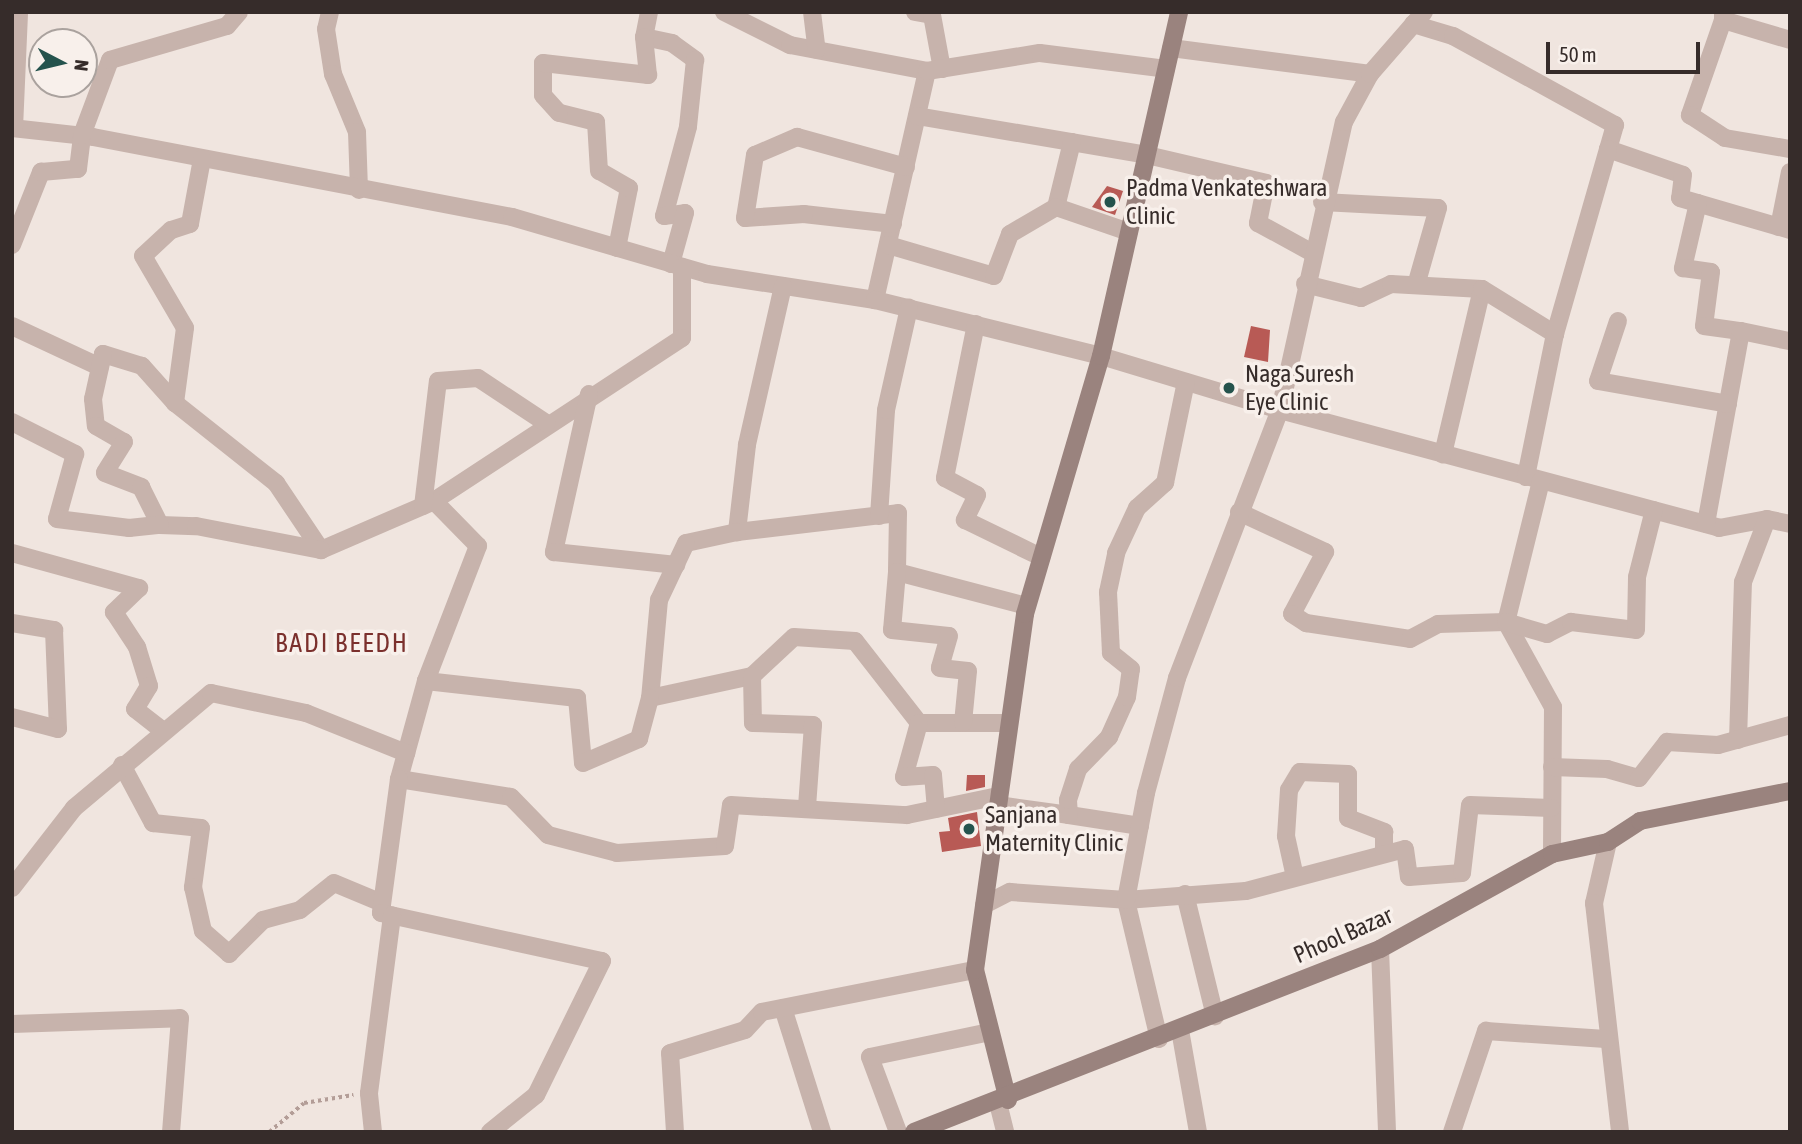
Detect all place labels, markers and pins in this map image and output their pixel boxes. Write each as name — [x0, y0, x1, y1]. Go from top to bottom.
place label: Padma Venkateshwara Clinic — [1126, 174, 1328, 230]
marker: Padma Venkateshwara Clinic — [1100, 192, 1120, 212]
place label: Naga Suresh Eye Clinic — [1245, 360, 1354, 416]
marker: Naga Suresh Eye Clinic — [1219, 378, 1239, 398]
place label: Sanjana Maternity Clinic — [985, 801, 1123, 857]
marker: Sanjana Maternity Clinic — [959, 819, 979, 839]

